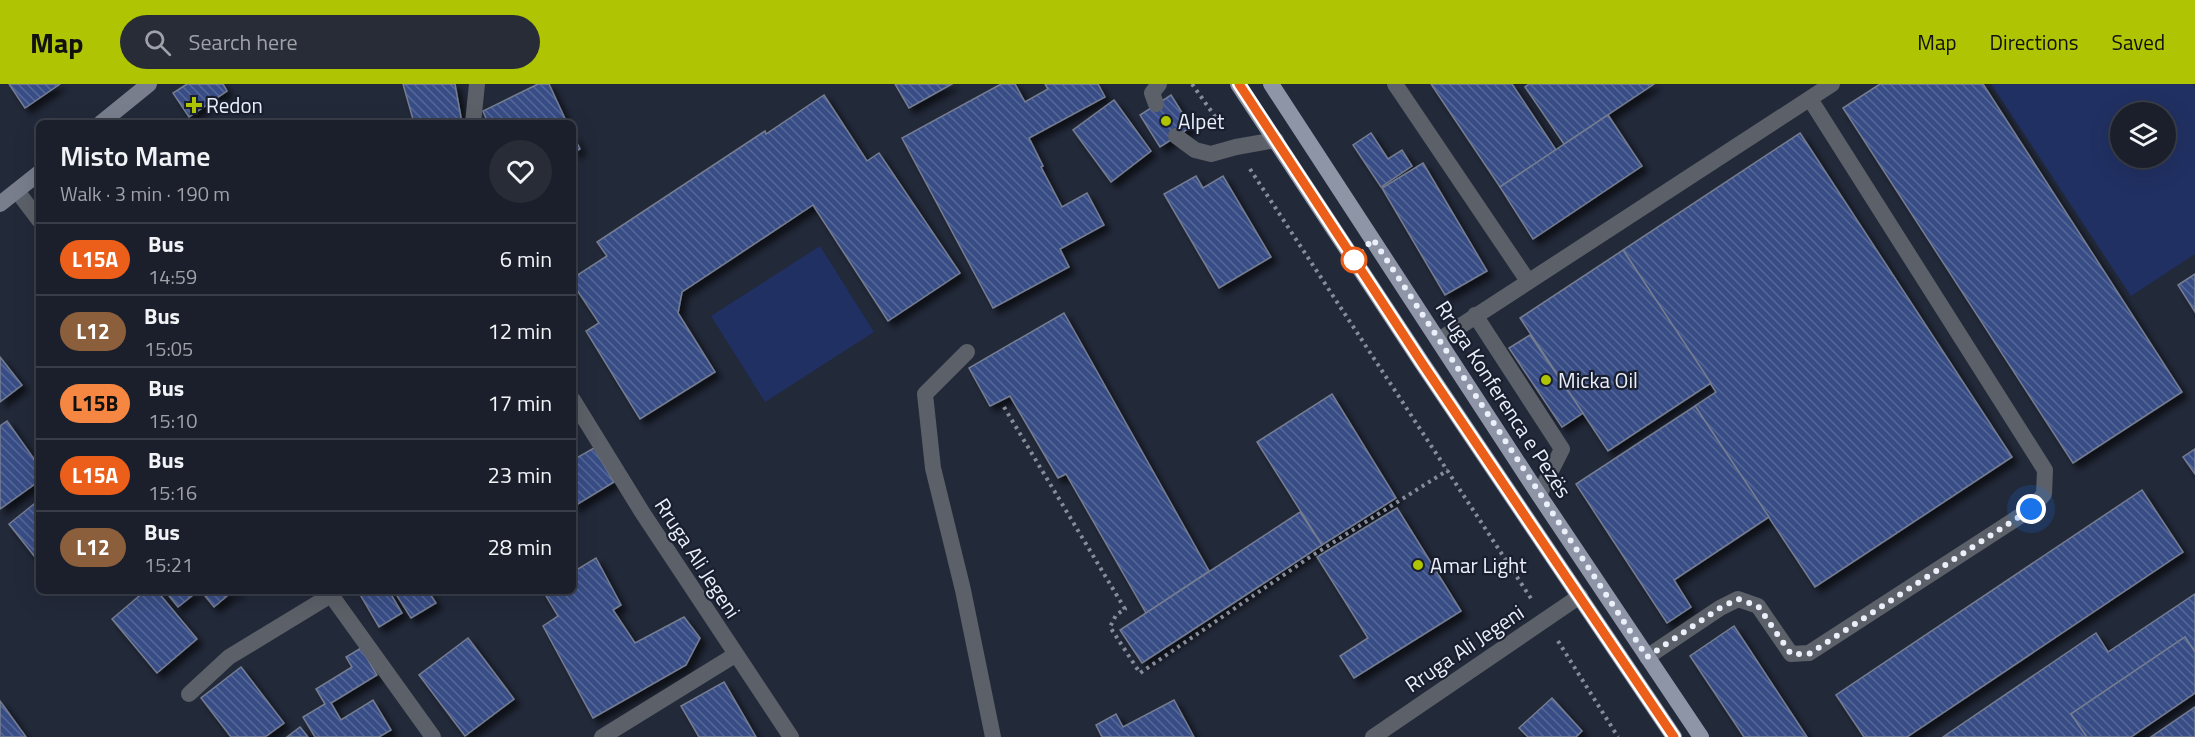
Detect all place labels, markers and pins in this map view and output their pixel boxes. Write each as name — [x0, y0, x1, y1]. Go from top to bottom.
place label: Redon — [206, 89, 263, 121]
marker: Redon — [187, 98, 201, 112]
place label: Alpet — [1178, 105, 1225, 137]
marker: Alpet — [1159, 114, 1173, 128]
unlabelled marker — [1341, 247, 1367, 273]
place label: Micka Oil — [1558, 364, 1638, 396]
marker: Micka Oil — [1539, 373, 1553, 387]
place label: Amar Light — [1430, 549, 1527, 581]
marker: Amar Light — [1411, 558, 1425, 572]

